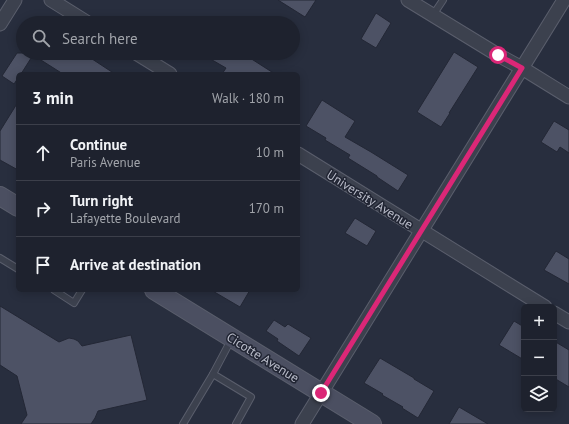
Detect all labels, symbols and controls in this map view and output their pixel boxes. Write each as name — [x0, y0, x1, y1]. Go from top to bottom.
search box — [16, 16, 300, 60]
icon: search — [30, 27, 52, 49]
text: Search here — [62, 29, 138, 48]
route start — [489, 46, 507, 64]
text: 3 min — [32, 87, 73, 109]
text: Walk · 180 m — [212, 90, 284, 107]
text: Continue — [70, 135, 127, 154]
icon: ahead — [32, 142, 54, 164]
text: 10 m — [256, 144, 284, 161]
text: Paris Avenue — [70, 154, 140, 171]
street label: University Avenue — [323, 166, 416, 233]
text: Turn right — [70, 191, 133, 210]
icon: right — [32, 198, 54, 220]
text: 170 m — [249, 200, 284, 217]
text: Lafayette Boulevard — [70, 210, 181, 227]
icon: arrive — [32, 254, 54, 276]
text: Arrive at destination — [70, 255, 201, 274]
map controls — [521, 304, 557, 412]
button: + — [521, 304, 557, 340]
street label: Cicotte Avenue — [223, 328, 302, 386]
button: − — [521, 340, 557, 376]
button: layers — [521, 376, 557, 412]
route end — [312, 384, 330, 402]

